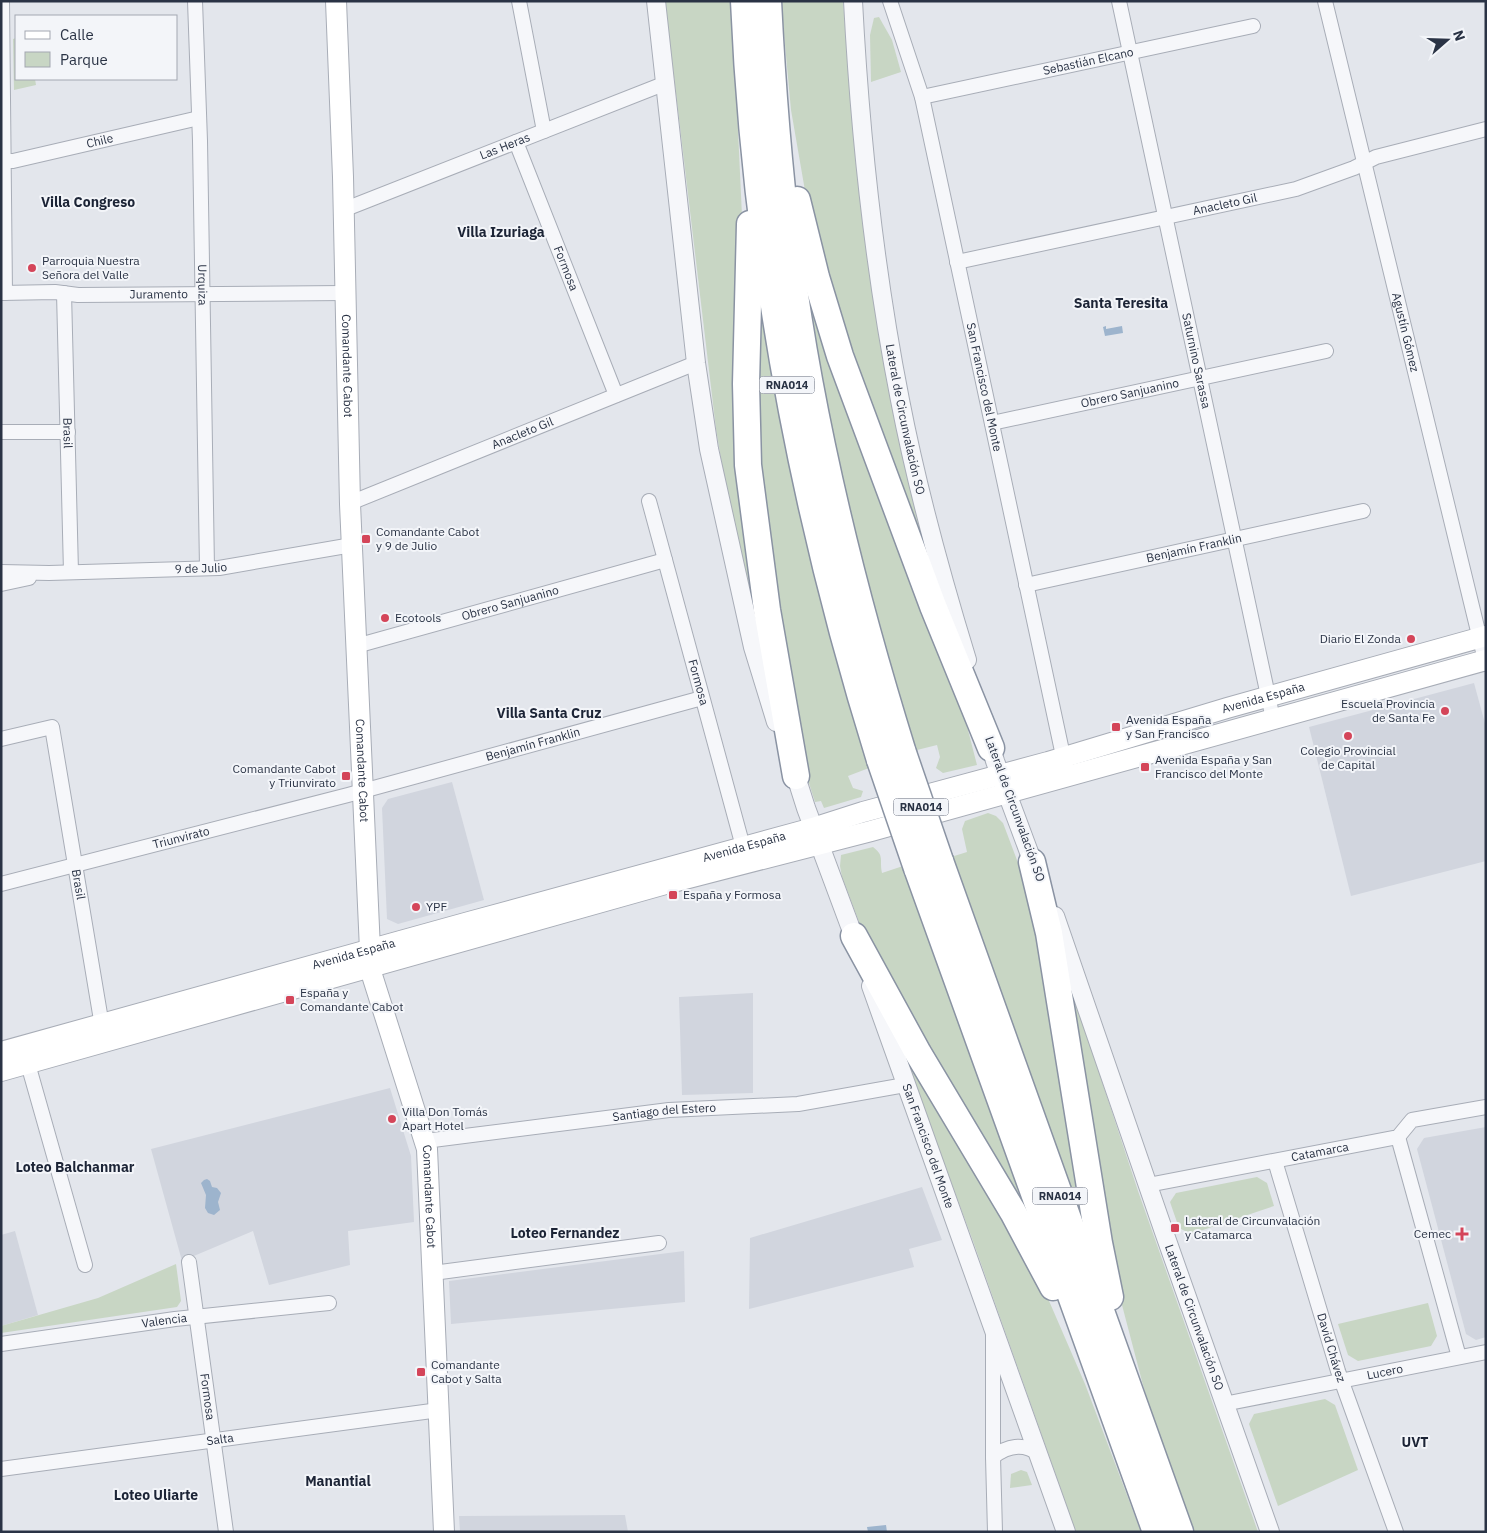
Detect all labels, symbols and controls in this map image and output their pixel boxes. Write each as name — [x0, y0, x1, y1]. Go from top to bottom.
legend — [15, 15, 178, 80]
north arrow — [1422, 15, 1472, 65]
text: Calle — [60, 25, 94, 44]
text: N — [1449, 28, 1469, 43]
street label: Sebastián Elcano — [1041, 44, 1135, 78]
text: Parque — [60, 50, 108, 69]
street label: Las Heras — [477, 129, 532, 163]
street label: Chile — [85, 130, 115, 151]
street label: Anacleto Gil — [1191, 190, 1258, 218]
district label: Villa Congreso — [41, 193, 135, 211]
district label: Villa Izuriaga — [457, 223, 545, 241]
street label: Formosa — [551, 244, 582, 293]
place label: Parroquia Nuestra Señora del Valle — [42, 253, 140, 282]
marker: Parroquia Nuestra Señora del Valle — [26, 262, 38, 274]
street label: Urquiza — [195, 264, 211, 306]
street label: Juramento — [129, 286, 188, 302]
street label: Agustín Gómez — [1389, 291, 1423, 374]
district label: Santa Teresita — [1074, 294, 1168, 312]
street label: Saturnino Sarassa — [1179, 312, 1214, 410]
street label: Comandante Cabot — [339, 314, 356, 418]
street label: San Francisco del Monte — [964, 321, 1006, 453]
street label: Lateral de Circunvalación SO — [883, 343, 929, 496]
street label: Obrero Sanjuanino — [1079, 375, 1181, 411]
road number: RNA014 — [760, 376, 814, 394]
street label: Anacleto Gil — [489, 414, 555, 452]
street label: Brasil — [60, 417, 76, 449]
place label: Comandante Cabot y 9 de Julio — [376, 524, 479, 553]
street label: Benjamín Franklin — [1145, 530, 1243, 565]
marker: Comandante Cabot y 9 de Julio — [360, 533, 372, 545]
street label: 9 de Julio — [174, 559, 228, 576]
street label: Obrero Sanjuanino — [460, 582, 561, 623]
place label: Ecotools — [395, 610, 441, 625]
marker: Ecotools — [379, 612, 391, 624]
place label: Diario El Zonda — [1320, 631, 1402, 646]
marker: Diario El Zonda — [1405, 633, 1417, 645]
street label: Formosa — [685, 658, 712, 708]
street label: Avenida España — [1220, 679, 1307, 716]
place label: Escuela Provincia de Santa Fe — [1341, 696, 1436, 725]
district label: Villa Santa Cruz — [497, 704, 601, 722]
marker: Escuela Provincia de Santa Fe — [1439, 705, 1451, 717]
place label: Avenida España y San Francisco — [1126, 712, 1212, 741]
street label: Comandante Cabot — [353, 718, 372, 823]
marker: Avenida España y San Francisco — [1110, 721, 1122, 733]
street label: Benjamín Franklin — [484, 724, 582, 764]
marker: Colegio Provincial de Capital — [1342, 730, 1354, 742]
street label: Lateral de Circunvalación SO — [982, 734, 1049, 884]
place label: Colegio Provincial de Capital — [1300, 743, 1396, 772]
place label: Avenida España y San Francisco del Monte — [1155, 752, 1272, 781]
place label: Comandante Cabot y Triunvirato — [233, 761, 336, 790]
marker: Avenida España y San Francisco del Monte — [1139, 761, 1151, 773]
marker: Comandante Cabot y Triunvirato — [340, 770, 352, 782]
road number: RNA014 — [894, 799, 948, 816]
street label: Triunvirato — [151, 823, 211, 852]
street label: Avenida España — [701, 828, 788, 865]
street label: Brasil — [69, 868, 89, 901]
place label: España y Formosa — [683, 887, 782, 902]
marker: España y Formosa — [667, 889, 679, 901]
place label: YPF — [426, 899, 447, 914]
marker: YPF — [410, 901, 422, 913]
street label: Avenida España — [310, 935, 397, 972]
place label: España y Comandante Cabot — [300, 985, 403, 1014]
marker: España y Comandante Cabot — [284, 994, 296, 1006]
street label: San Francisco del Monte — [899, 1082, 958, 1211]
street label: Santiago del Estero — [611, 1100, 717, 1124]
place label: Villa Don Tomás Apart Hotel — [402, 1104, 488, 1133]
marker: Villa Don Tomás Apart Hotel — [386, 1113, 398, 1125]
street label: Catamarca — [1290, 1139, 1350, 1164]
street label: Comandante Cabot — [419, 1143, 439, 1249]
district label: Loteo Balchanmar — [15, 1158, 135, 1176]
road number: RNA014 — [1032, 1188, 1088, 1204]
place label: Lateral de Circunvalación y Catamarca — [1185, 1213, 1320, 1242]
marker: Lateral de Circunvalación y Catamarca — [1169, 1222, 1181, 1234]
district label: Loteo Fernandez — [511, 1224, 619, 1242]
place label: Cemec — [1414, 1226, 1451, 1241]
marker: Cemec — [1455, 1227, 1469, 1241]
street label: Lateral de Circunvalación SO — [1162, 1242, 1227, 1392]
street label: Valencia — [141, 1310, 188, 1331]
street label: David Chávez — [1314, 1311, 1350, 1385]
place label: Comandante Cabot y Salta — [431, 1357, 502, 1386]
street label: Lucero — [1365, 1361, 1404, 1382]
marker: Comandante Cabot y Salta — [415, 1366, 427, 1378]
street label: Formosa — [197, 1372, 219, 1422]
street label: Salta — [205, 1430, 235, 1448]
district label: UVT — [1401, 1433, 1429, 1451]
district label: Manantial — [305, 1472, 371, 1490]
district label: Loteo Uliarte — [114, 1486, 198, 1504]

